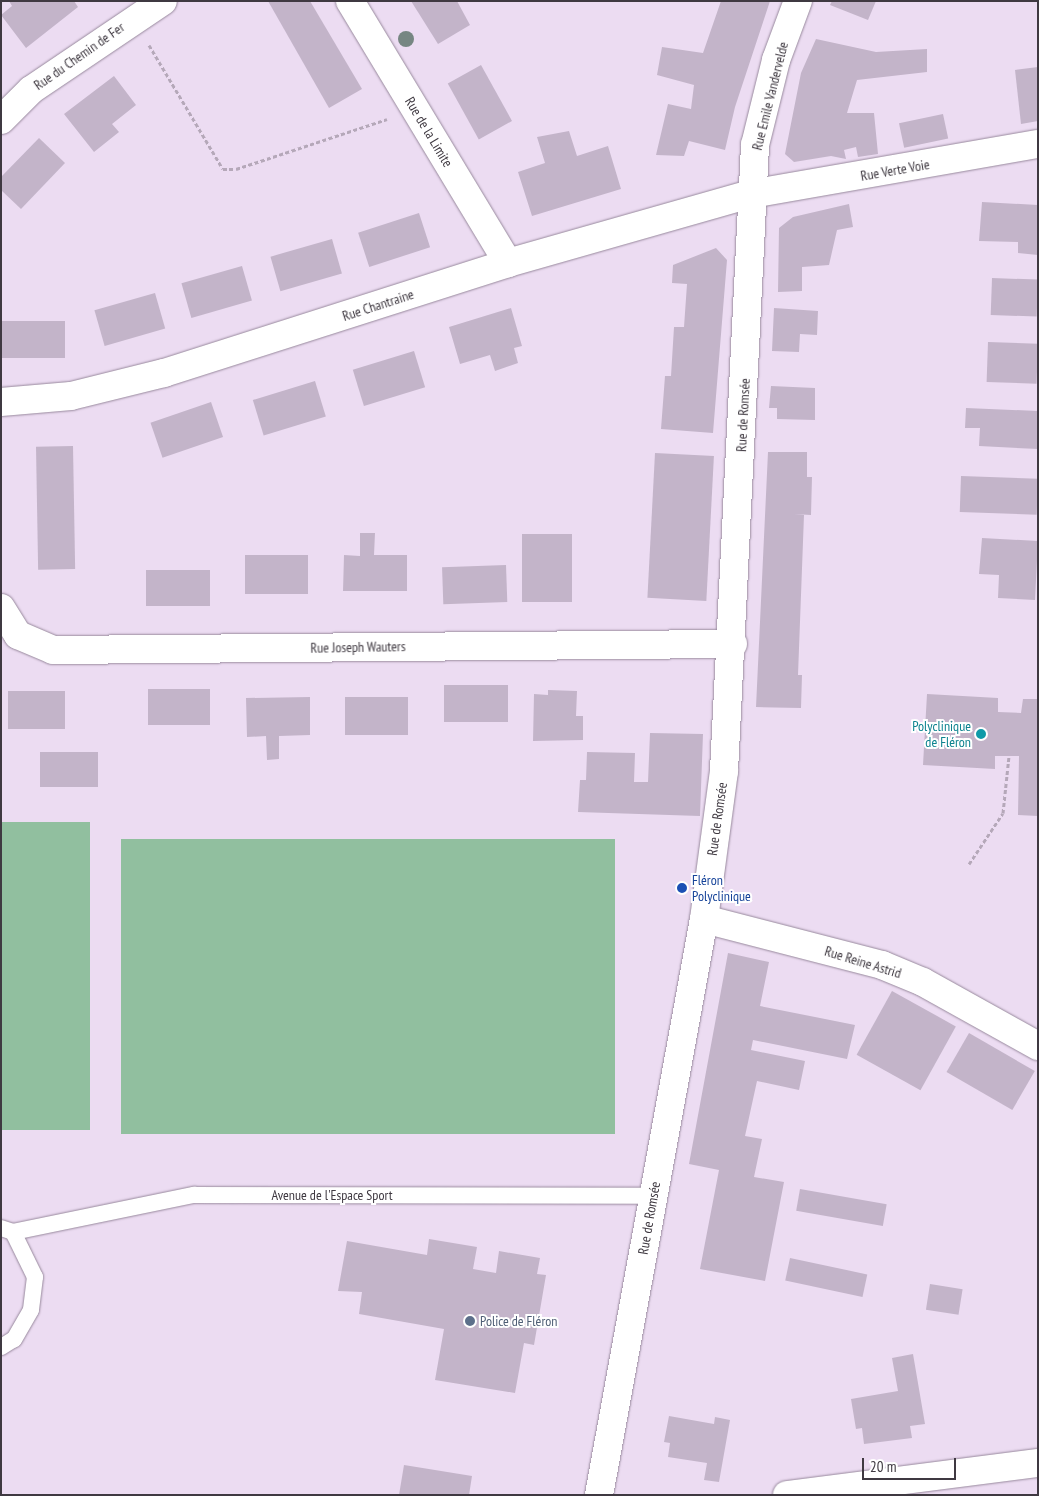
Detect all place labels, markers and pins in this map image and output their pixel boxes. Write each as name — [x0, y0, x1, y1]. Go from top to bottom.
place label: Polyclinique de Fléron — [912, 718, 971, 750]
marker: Polyclinique de Fléron — [975, 728, 987, 740]
place label: Fléron Polyclinique — [692, 872, 751, 904]
marker: Fléron Polyclinique — [676, 882, 688, 894]
place label: Police de Fléron — [480, 1313, 557, 1329]
marker: Police de Fléron — [464, 1315, 476, 1327]

